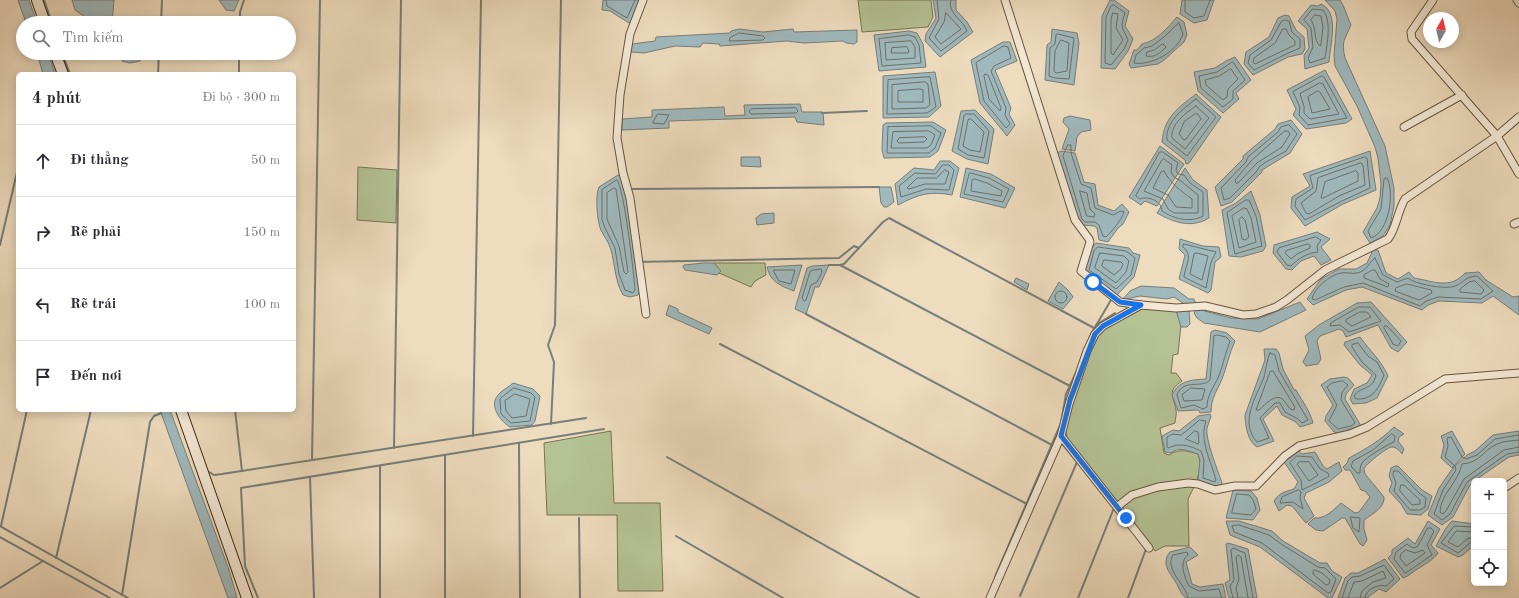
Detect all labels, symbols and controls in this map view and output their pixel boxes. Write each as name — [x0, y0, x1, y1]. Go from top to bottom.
north arrow — [1423, 12, 1459, 48]
search box — [16, 16, 296, 60]
icon: search — [30, 27, 52, 49]
text: Tìm kiếm — [62, 31, 124, 46]
text: 4 phút — [32, 90, 81, 107]
text: Đi bộ · 300 m — [202, 91, 280, 104]
icon: ahead — [32, 150, 54, 172]
text: Đi thẳng — [70, 153, 129, 168]
text: 50 m — [251, 154, 280, 167]
icon: right — [32, 222, 54, 244]
text: Rẽ phải — [70, 225, 121, 240]
text: 150 m — [243, 226, 280, 239]
route start — [1084, 273, 1102, 291]
icon: left — [32, 294, 54, 316]
text: Rẽ trái — [70, 297, 116, 312]
text: 100 m — [243, 298, 280, 311]
icon: arrive — [32, 366, 54, 388]
text: Đến nơi — [70, 369, 122, 384]
map controls — [1471, 478, 1507, 586]
button: + — [1471, 478, 1507, 514]
route end — [1117, 509, 1135, 527]
button: − — [1471, 514, 1507, 550]
button: locate — [1471, 550, 1507, 586]

